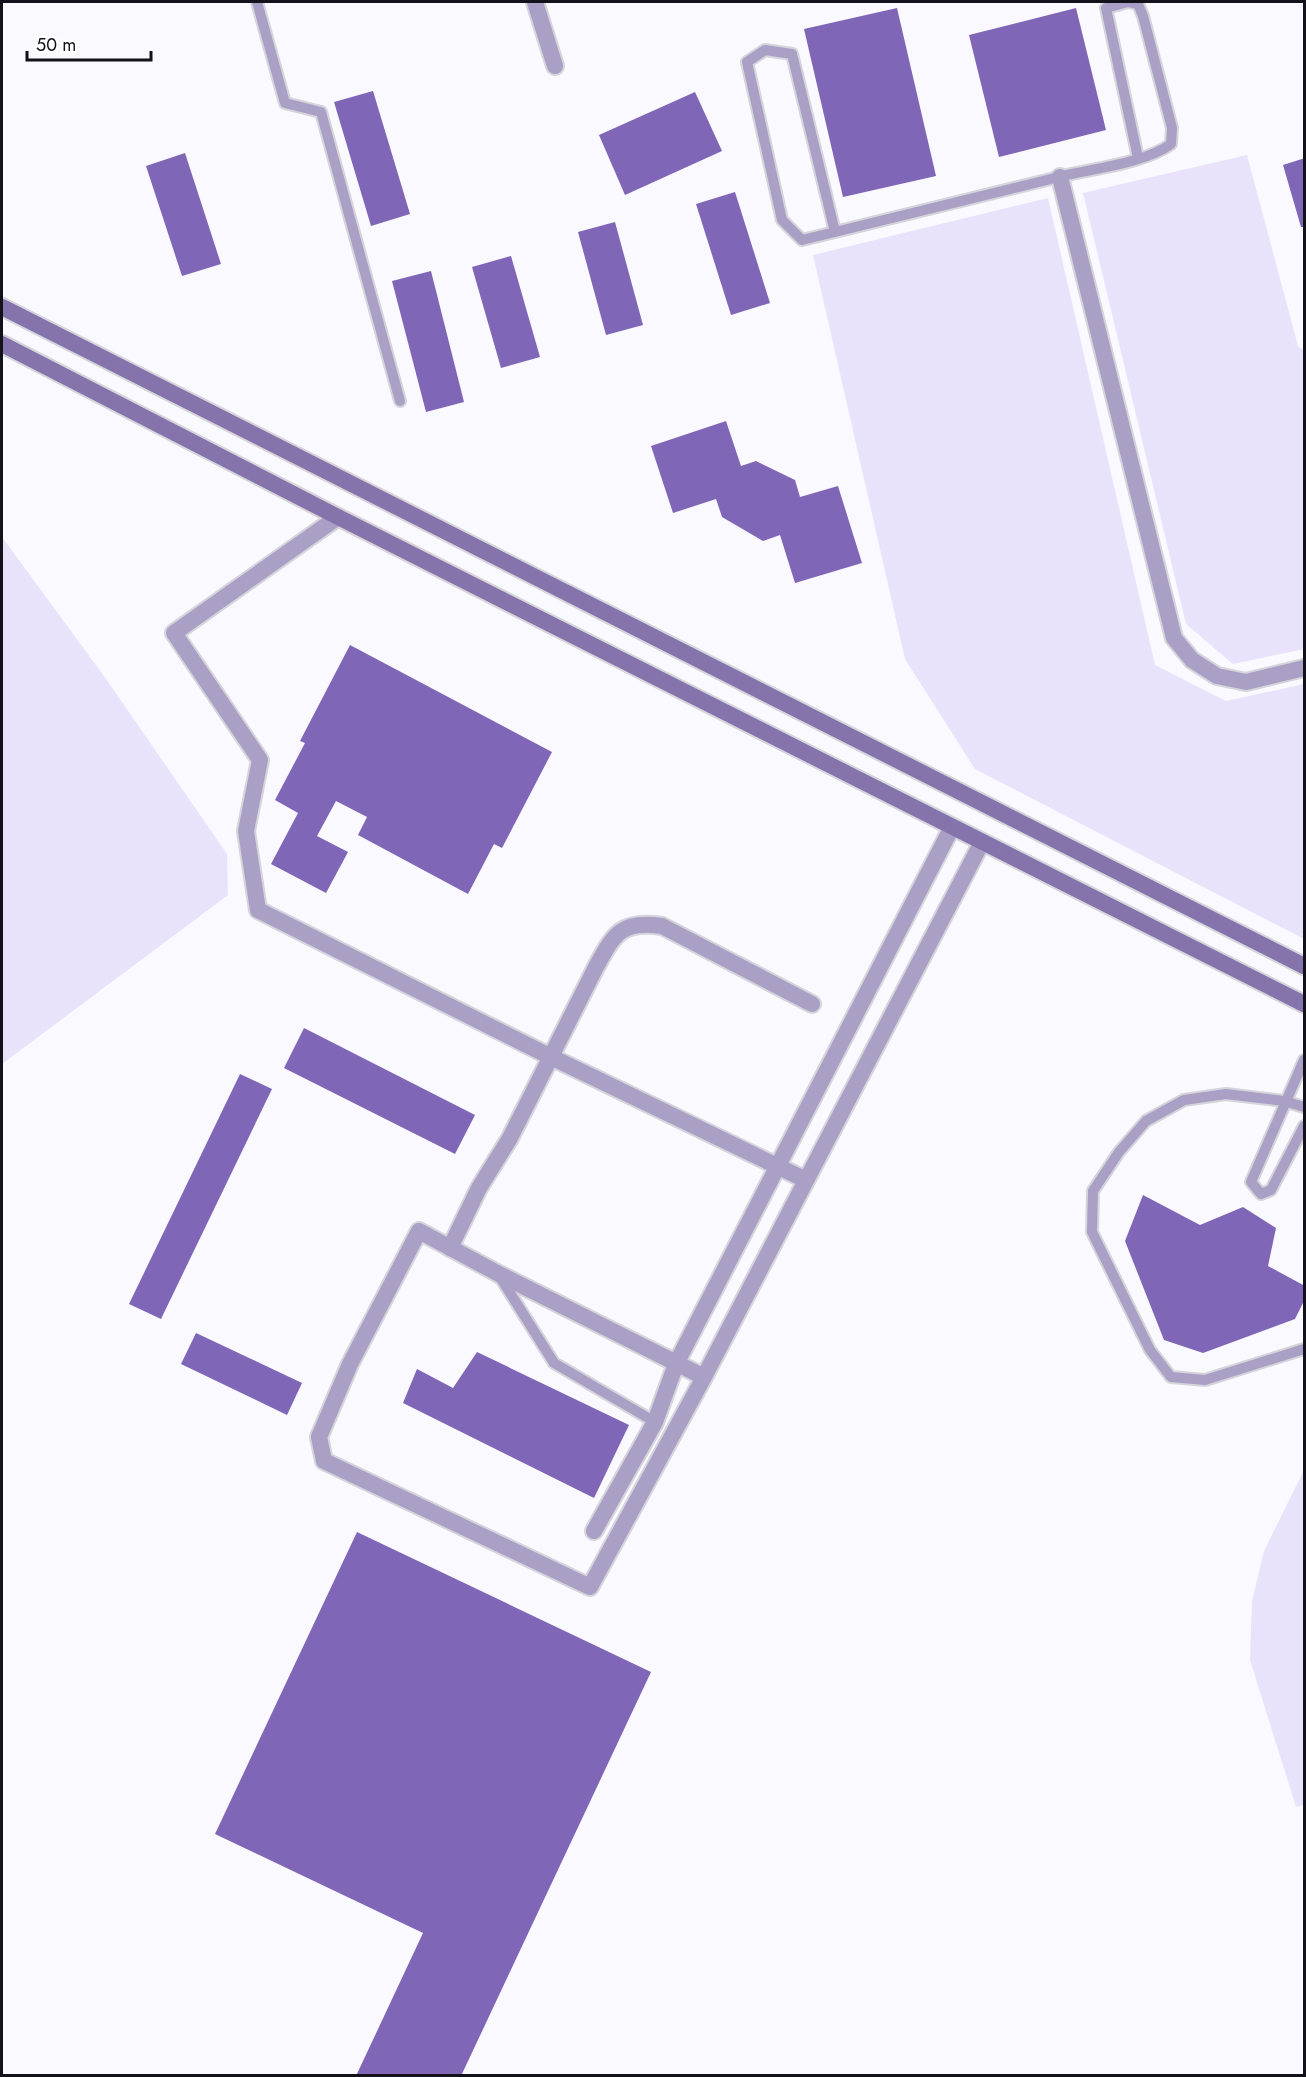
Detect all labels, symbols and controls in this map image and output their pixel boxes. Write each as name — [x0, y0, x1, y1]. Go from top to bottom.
scale bar — [27, 24, 152, 62]
text: 50 m — [36, 32, 76, 58]

